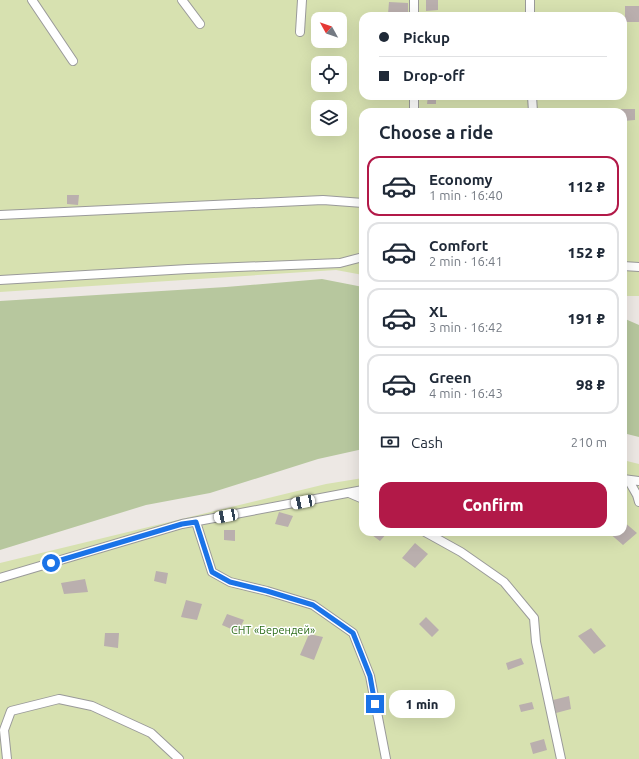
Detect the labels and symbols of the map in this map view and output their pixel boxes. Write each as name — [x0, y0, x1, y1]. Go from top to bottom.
north arrow — [311, 12, 347, 48]
car — [290, 494, 316, 510]
car — [213, 508, 239, 524]
route start — [42, 554, 60, 572]
park label: СНТ «Берендей» — [231, 624, 315, 636]
callout: 1 min — [389, 690, 455, 718]
route end — [366, 695, 384, 713]

